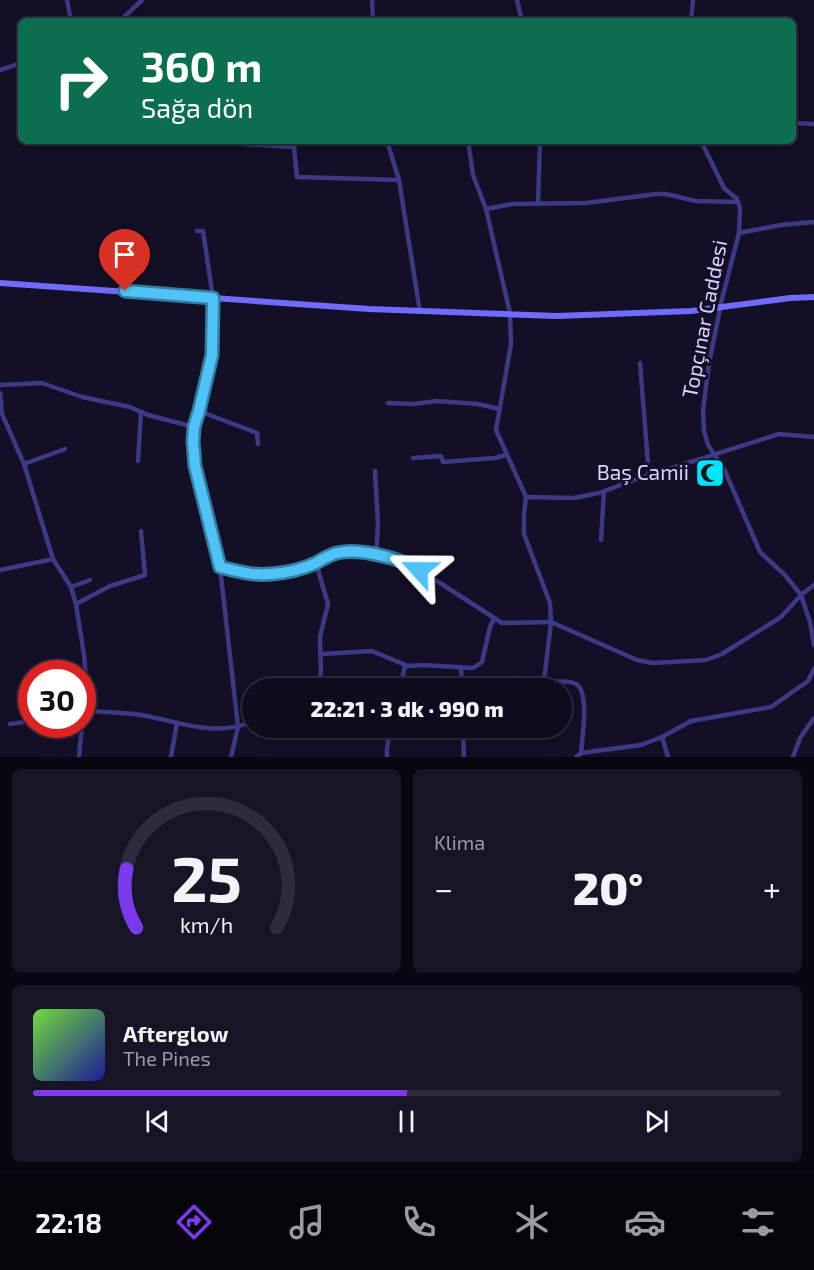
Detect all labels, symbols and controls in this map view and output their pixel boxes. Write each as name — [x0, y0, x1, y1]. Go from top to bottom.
text: 360 m — [141, 40, 262, 90]
icon: right — [42, 42, 120, 120]
text: Sağa dön — [141, 91, 253, 123]
pin — [99, 229, 150, 291]
icon: arrive — [108, 238, 141, 271]
street label: Topçınar Caddesi — [676, 238, 733, 400]
mosque icon: Baş Camii — [694, 457, 726, 489]
place label: Baş Camii — [597, 459, 689, 486]
position arrow — [387, 538, 451, 602]
speed limit sign: 30 — [18, 660, 96, 738]
text: 22:21 · 3 dk · 990 m — [310, 695, 504, 721]
text: Klima — [434, 830, 485, 854]
text: 25 — [171, 840, 242, 915]
text: 20° — [573, 860, 643, 914]
text: − — [434, 868, 453, 908]
text: + — [763, 868, 781, 908]
text: km/h — [180, 912, 233, 937]
text: Afterglow — [123, 1020, 228, 1046]
text: The Pines — [123, 1046, 211, 1070]
icon: previous — [141, 1105, 174, 1138]
icon: pause — [390, 1105, 423, 1138]
icon: next — [640, 1105, 673, 1138]
icon: directions — [173, 1201, 215, 1243]
icon: music — [286, 1201, 328, 1243]
icon: phone — [398, 1201, 440, 1243]
icon: climate — [511, 1201, 553, 1243]
icon: car — [624, 1201, 666, 1243]
icon: filters — [737, 1201, 779, 1243]
text: 22:18 — [35, 1206, 102, 1238]

